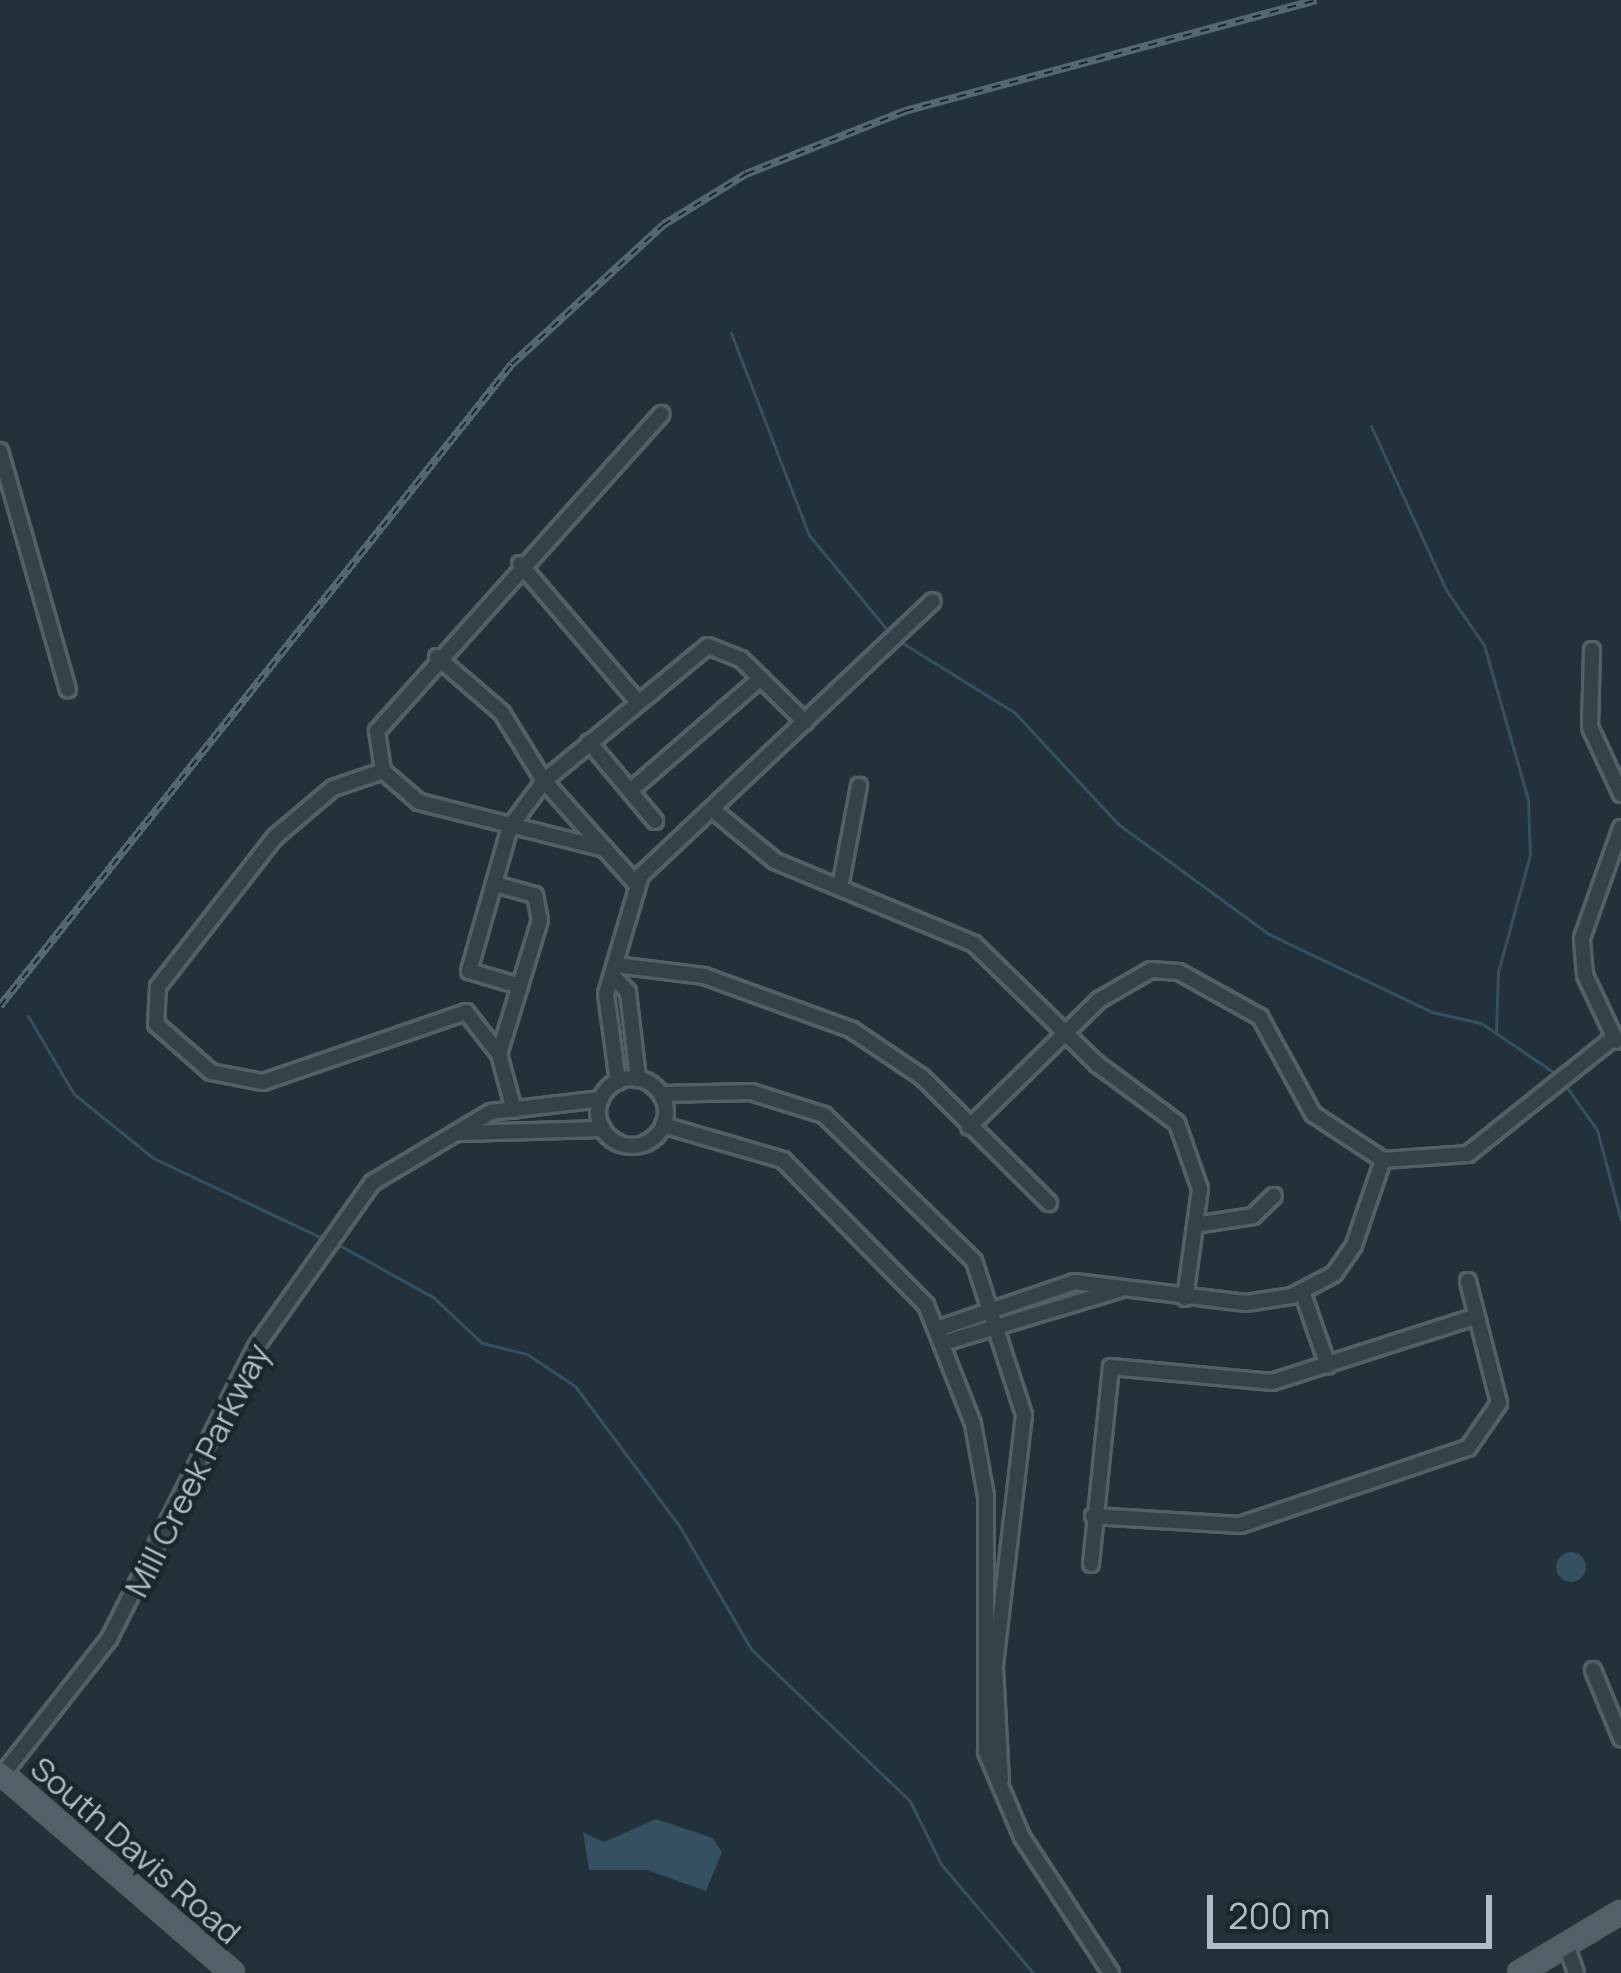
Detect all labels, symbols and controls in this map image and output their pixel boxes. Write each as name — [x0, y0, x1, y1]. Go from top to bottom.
street label: Mill Creek Parkway — [116, 1337, 278, 1603]
street label: South Davis Road — [23, 1748, 249, 1952]
scale bar — [1213, 1871, 1498, 1945]
text: 200 m — [1228, 1891, 1330, 1940]

